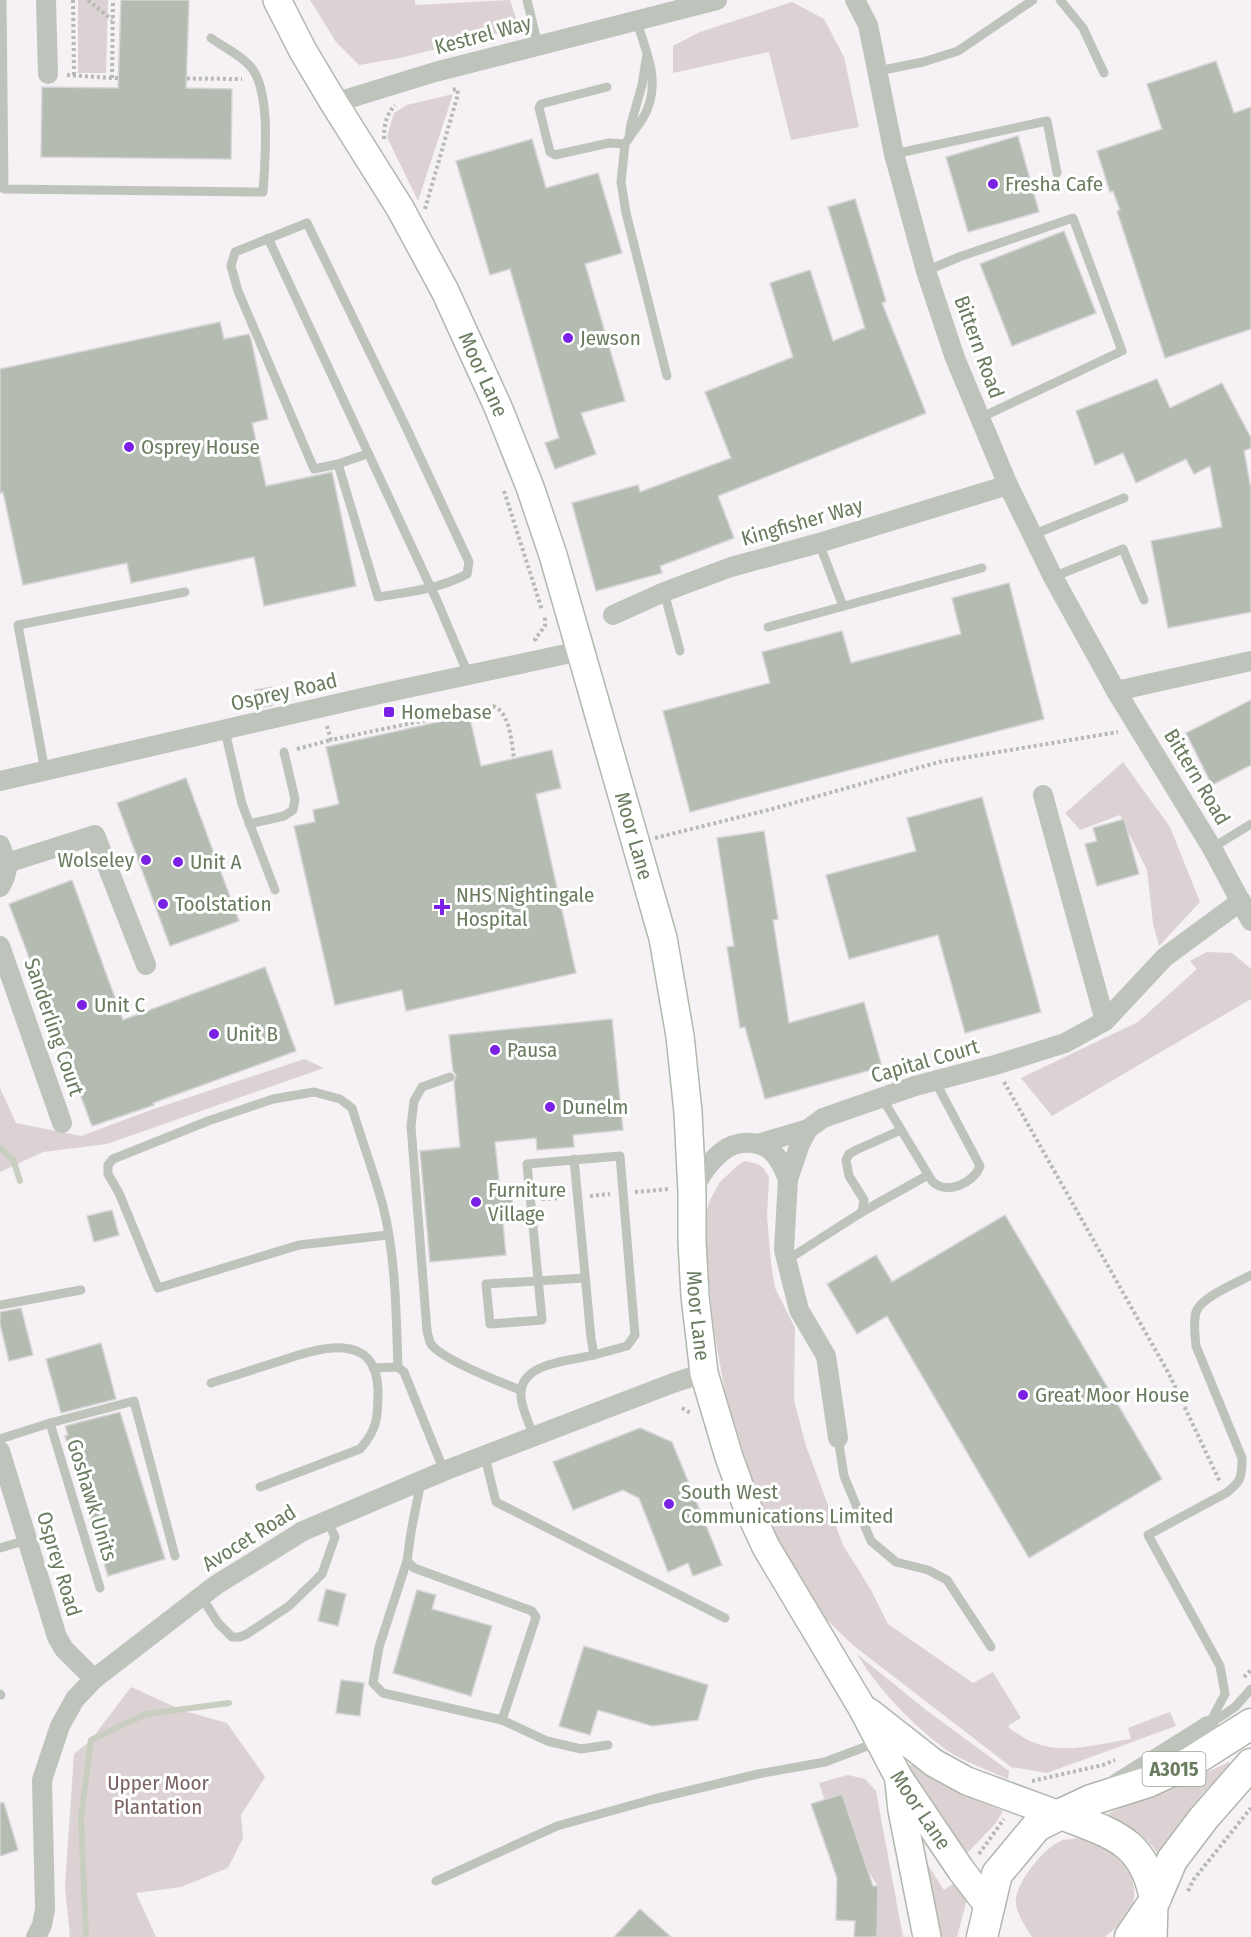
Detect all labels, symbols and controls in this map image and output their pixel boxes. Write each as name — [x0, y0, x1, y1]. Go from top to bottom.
street label: Kestrel Way — [432, 9, 535, 60]
place label: Fresha Cafe — [1005, 171, 1103, 197]
marker: Fresha Cafe — [986, 177, 1000, 191]
street label: Bittern Road — [948, 292, 1010, 402]
place label: Jewson — [580, 325, 641, 351]
street label: Moor Lane — [453, 328, 514, 421]
marker: Jewson — [561, 331, 575, 345]
place label: Osprey House — [141, 434, 260, 460]
marker: Osprey House — [122, 440, 136, 454]
street label: Kingfisher Way — [738, 492, 866, 552]
street label: Osprey Road — [228, 667, 340, 717]
place label: Homebase — [401, 699, 492, 725]
marker: Homebase — [382, 705, 396, 719]
street label: Bittern Road — [1158, 724, 1236, 830]
street label: Moor Lane — [609, 789, 659, 883]
place label: Wolseley — [57, 847, 135, 873]
place label: Unit A — [190, 849, 242, 875]
marker: Wolseley — [139, 853, 153, 867]
marker: Unit A — [171, 855, 185, 869]
place label: NHS Nightingale Hospital — [456, 882, 594, 932]
place label: Toolstation — [175, 891, 271, 917]
marker: Toolstation — [156, 897, 170, 911]
marker: NHS Nightingale Hospital — [433, 898, 451, 916]
street label: Sanderling Court — [18, 955, 90, 1099]
place label: Unit C — [94, 992, 146, 1018]
marker: Unit C — [75, 998, 89, 1012]
place label: Unit B — [226, 1021, 278, 1047]
marker: Unit B — [207, 1027, 221, 1041]
street label: Capital Court — [868, 1033, 982, 1089]
place label: Pausa — [507, 1037, 557, 1063]
marker: Pausa — [488, 1043, 502, 1057]
place label: Dunelm — [562, 1094, 628, 1120]
marker: Dunelm — [543, 1100, 557, 1114]
place label: Furniture Village — [488, 1177, 566, 1227]
marker: Furniture Village — [469, 1195, 483, 1209]
street label: Moor Lane — [681, 1270, 715, 1362]
place label: Great Moor House — [1035, 1382, 1189, 1408]
marker: Great Moor House — [1016, 1388, 1030, 1402]
street label: Goshawk Units — [61, 1436, 123, 1564]
place label: South West Communications Limited — [681, 1479, 893, 1529]
marker: South West Communications Limited — [662, 1497, 676, 1511]
street label: Avocet Road — [197, 1499, 301, 1577]
street label: Osprey Road — [31, 1508, 87, 1620]
road number: A3015 — [1142, 1752, 1206, 1786]
street label: Moor Lane — [885, 1765, 957, 1855]
park label: Upper Moor Plantation — [107, 1770, 210, 1820]

